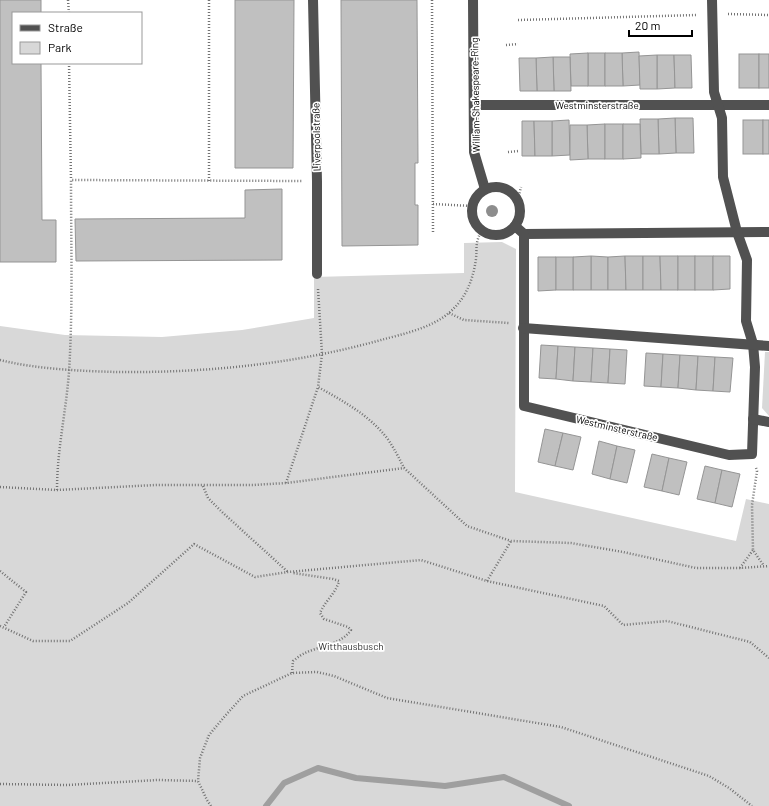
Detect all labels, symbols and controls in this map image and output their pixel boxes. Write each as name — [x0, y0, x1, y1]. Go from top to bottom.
legend — [12, 12, 142, 64]
scale bar — [629, 12, 692, 38]
text: 20 m — [635, 18, 661, 32]
text: Straße — [48, 20, 83, 34]
street label: William-Shakespeare-Ring — [468, 37, 482, 153]
text: Park — [48, 40, 72, 54]
street label: Westminsterstraße — [555, 99, 639, 111]
street label: Liverpoolstraße — [309, 103, 323, 171]
street label: Westminsterstraße — [575, 413, 659, 443]
park label: Witthausbusch — [318, 640, 384, 652]

